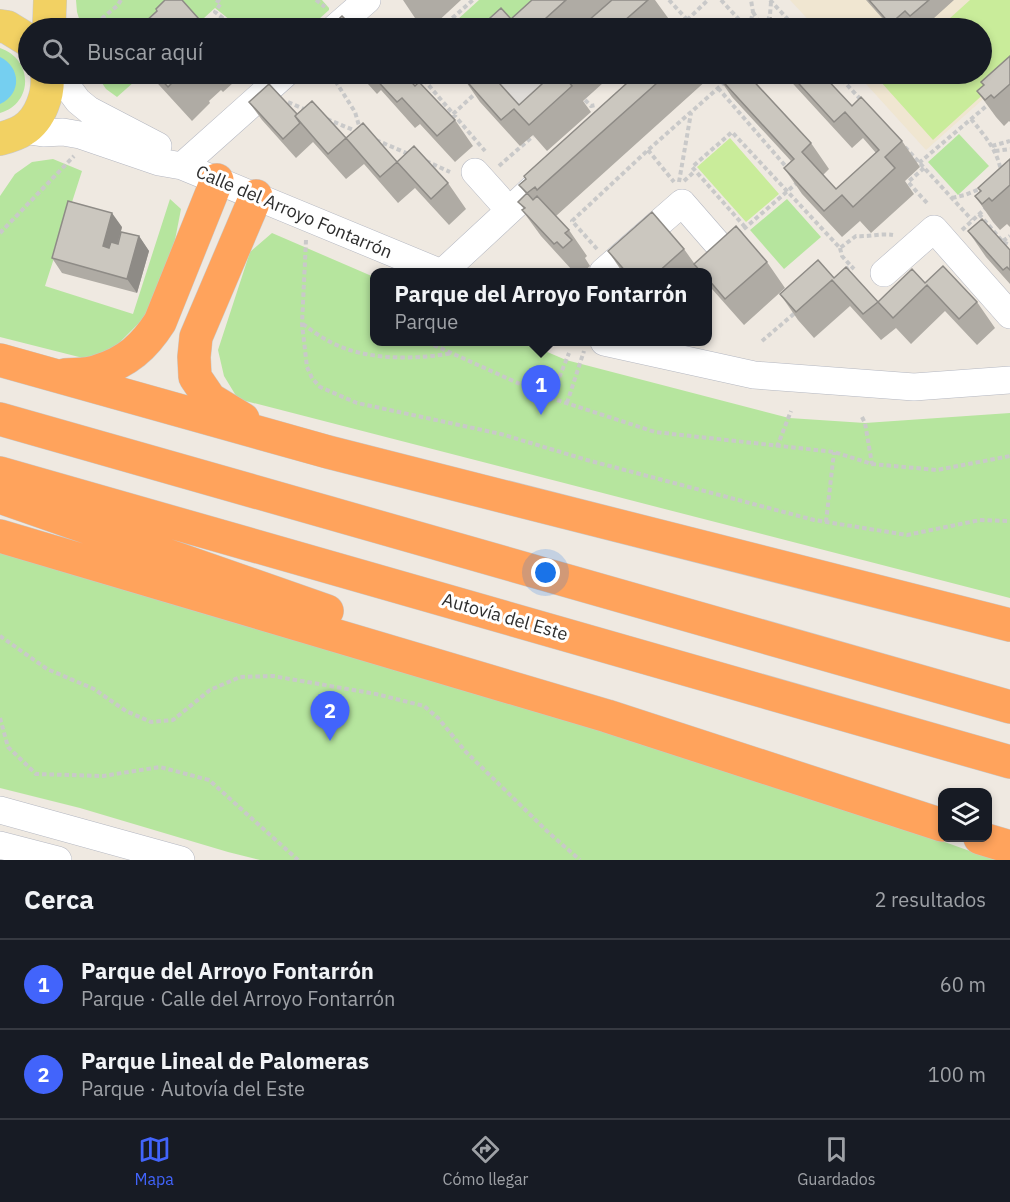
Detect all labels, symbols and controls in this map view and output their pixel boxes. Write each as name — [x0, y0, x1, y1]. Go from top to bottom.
search box — [18, 18, 992, 84]
icon: search — [39, 35, 72, 68]
text: Buscar aquí — [87, 37, 203, 66]
street label: Calle del Arroyo Fontarrón — [192, 160, 396, 263]
popup — [370, 268, 712, 346]
text: Parque del Arroyo Fontarrón — [395, 279, 687, 308]
text: Parque — [395, 308, 458, 335]
pin: 1 — [522, 366, 560, 415]
your location — [531, 558, 560, 587]
street label: Autovía del Este — [440, 588, 571, 646]
pin: 2 — [310, 692, 350, 741]
map controls — [938, 788, 992, 842]
button: layers — [938, 788, 992, 842]
text: Cerca — [24, 882, 94, 916]
text: 2 resultados — [874, 886, 986, 913]
text: Parque del Arroyo Fontarrón — [81, 956, 374, 985]
text: 1 — [38, 971, 50, 998]
text: 60 m — [940, 971, 986, 998]
text: Parque · Calle del Arroyo Fontarrón — [81, 985, 395, 1012]
text: Parque Lineal de Palomeras — [81, 1046, 369, 1075]
text: 2 — [38, 1061, 50, 1088]
text: 100 m — [928, 1061, 986, 1088]
text: Parque · Autovía del Este — [81, 1075, 305, 1102]
tab: Mapa — [134, 1133, 174, 1189]
tab: Cómo llegar — [443, 1133, 528, 1189]
tab: Guardados — [797, 1133, 876, 1189]

